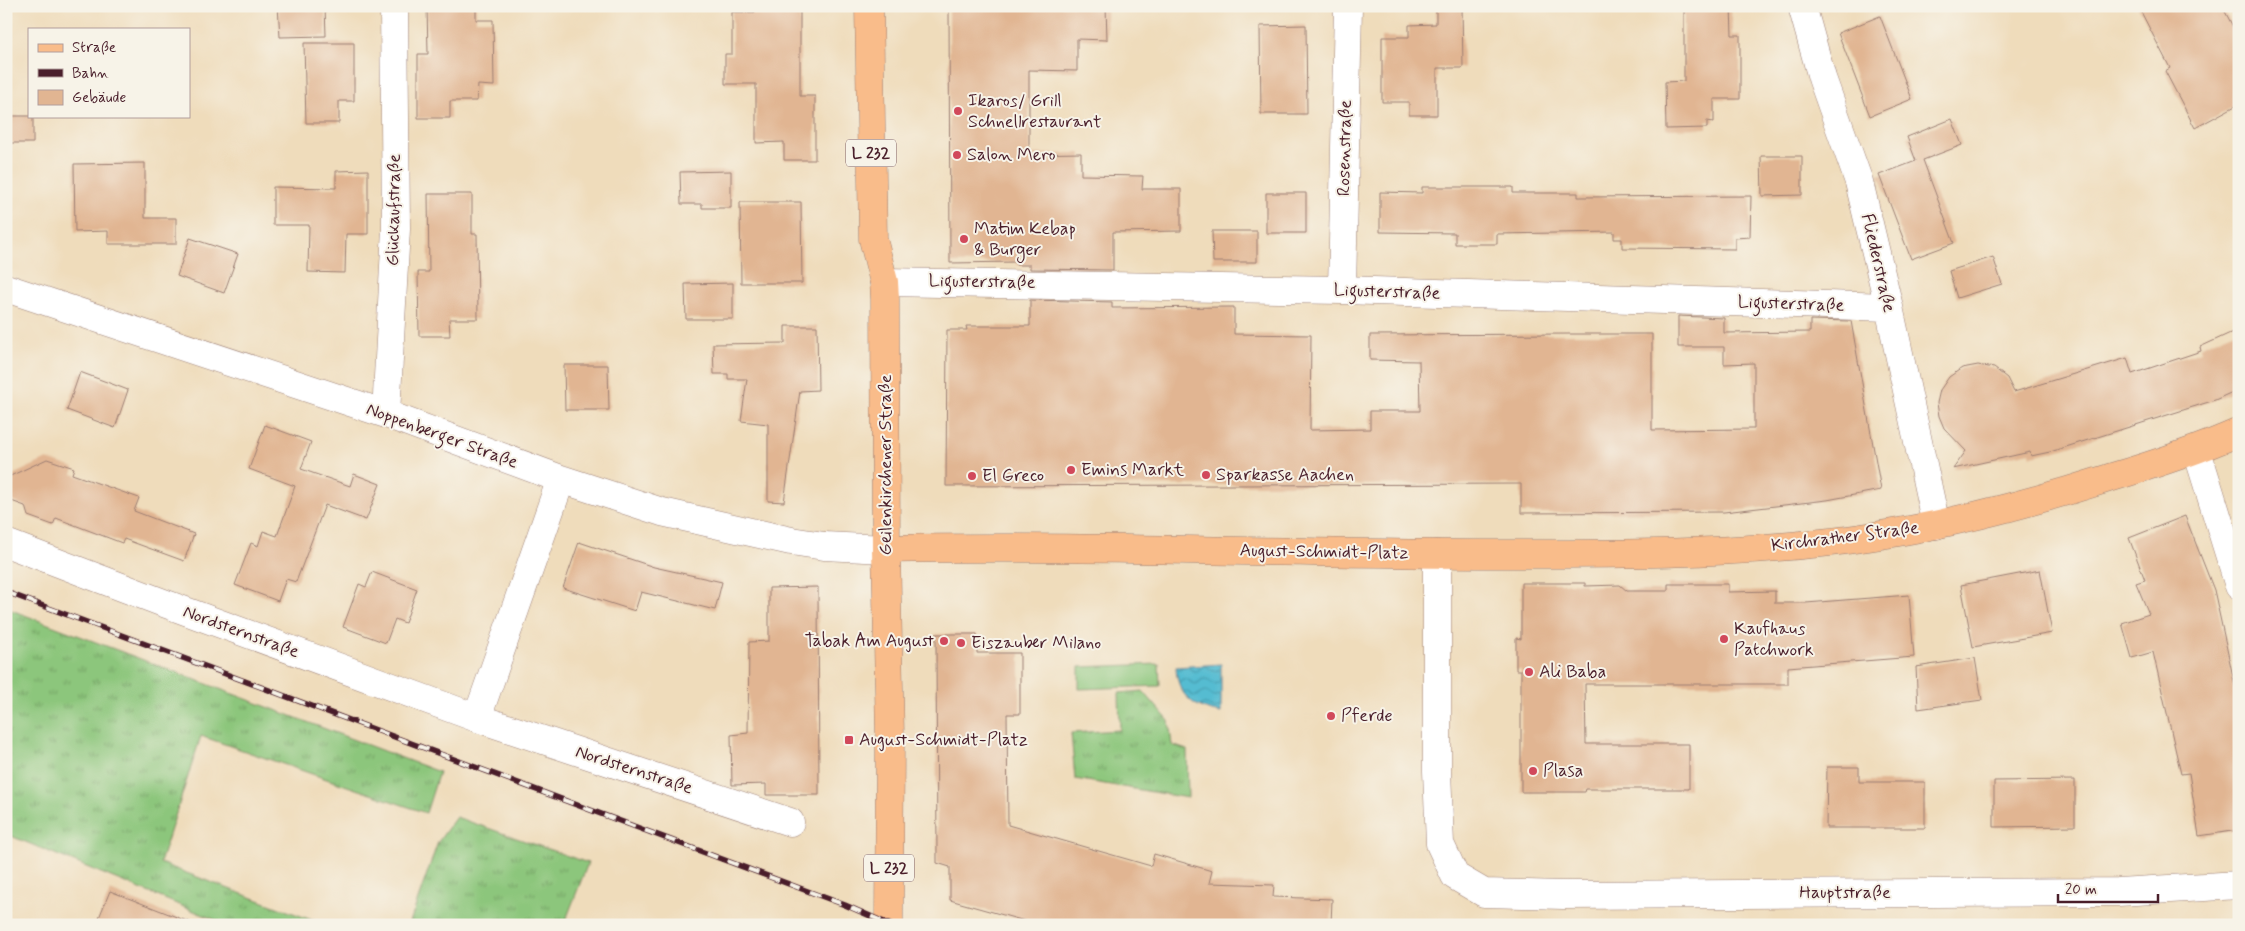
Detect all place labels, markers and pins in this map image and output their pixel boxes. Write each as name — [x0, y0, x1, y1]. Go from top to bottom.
place label: Ikaros/ Grill Schnellrestaurant — [968, 89, 1102, 134]
marker: Ikaros/ Grill Schnellrestaurant — [952, 105, 964, 117]
place label: Salon Mero — [967, 143, 1056, 167]
marker: Salon Mero — [951, 149, 963, 161]
place label: Matim Kebap & Burger — [974, 217, 1076, 263]
marker: Matim Kebap & Burger — [958, 233, 970, 245]
place label: Emins Markt — [1081, 458, 1185, 482]
place label: Sparkasse Aachen — [1216, 463, 1354, 487]
place label: El Greco — [982, 464, 1044, 488]
marker: Emins Markt — [1065, 464, 1077, 476]
marker: Sparkasse Aachen — [1200, 469, 1212, 481]
marker: El Greco — [966, 470, 978, 482]
place label: Kaufhaus Patchwork — [1734, 617, 1814, 662]
place label: Tabak Am August — [805, 629, 935, 653]
place label: Eiszauber Milano — [971, 631, 1101, 655]
marker: Kaufhaus Patchwork — [1718, 633, 1730, 645]
marker: Tabak Am August — [938, 635, 950, 647]
marker: Eiszauber Milano — [955, 637, 967, 649]
place label: Ali Baba — [1539, 660, 1606, 684]
marker: Ali Baba — [1523, 666, 1535, 678]
place label: Pferde — [1341, 704, 1393, 728]
marker: Pferde — [1325, 710, 1337, 722]
place label: August-Schmidt-Platz — [859, 728, 1028, 752]
marker: August-Schmidt-Platz — [843, 734, 855, 746]
place label: Plasa — [1543, 759, 1583, 783]
marker: Plasa — [1527, 765, 1539, 777]

